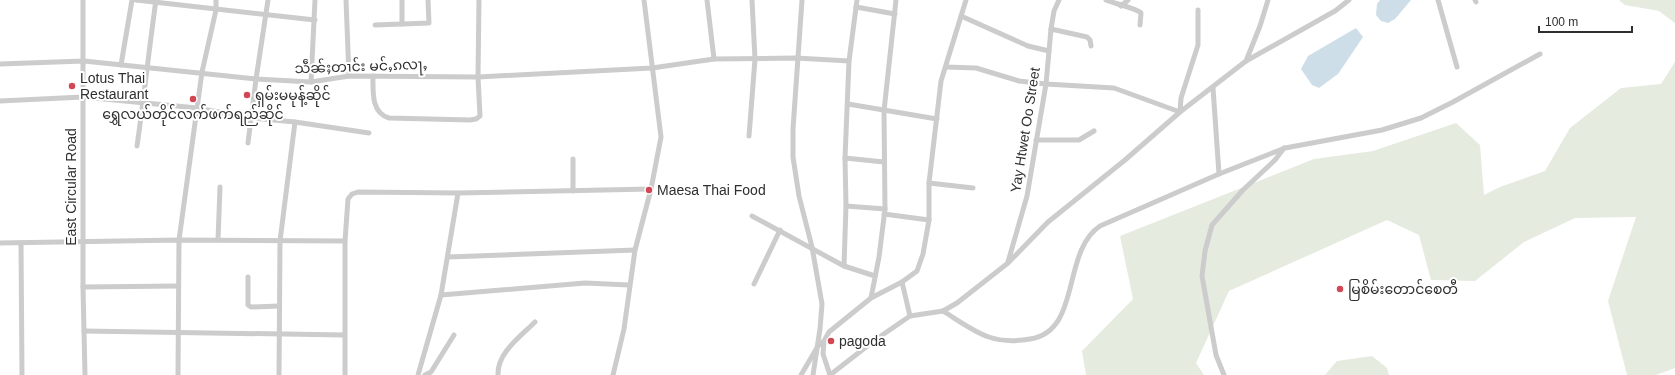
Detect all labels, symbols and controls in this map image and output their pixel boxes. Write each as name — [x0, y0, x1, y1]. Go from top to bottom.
scale bar — [1539, 8, 1632, 34]
text: 100 m — [1545, 15, 1578, 29]
street label: သဵၼ်ႈတၢင်း မင်ႇၵလႃႇ — [294, 54, 428, 80]
street label: Yay Htwet Oo Street — [1007, 66, 1043, 194]
place label: Lotus Thai Restaurant — [80, 70, 149, 102]
marker: Lotus Thai Restaurant — [67, 81, 77, 91]
place label: ရှမ်းမမုန့်ဆိုင် — [255, 85, 331, 107]
marker: ရှမ်းမမုန့်ဆိုင် — [242, 90, 252, 100]
marker: ရွှေလယ်တိုင်လက်ဖက်ရည်ဆိုင် — [188, 94, 198, 104]
place label: ရွှေလယ်တိုင်လက်ဖက်ရည်ဆိုင် — [102, 104, 284, 126]
street label: East Circular Road — [63, 128, 79, 246]
place label: Maesa Thai Food — [657, 182, 766, 198]
marker: Maesa Thai Food — [644, 185, 654, 195]
place label: မြစိမ်းတောင်စေတီ — [1348, 279, 1458, 301]
marker: မြစိမ်းတောင်စေတီ — [1335, 284, 1345, 294]
place label: pagoda — [839, 333, 886, 349]
marker: pagoda — [826, 336, 836, 346]

